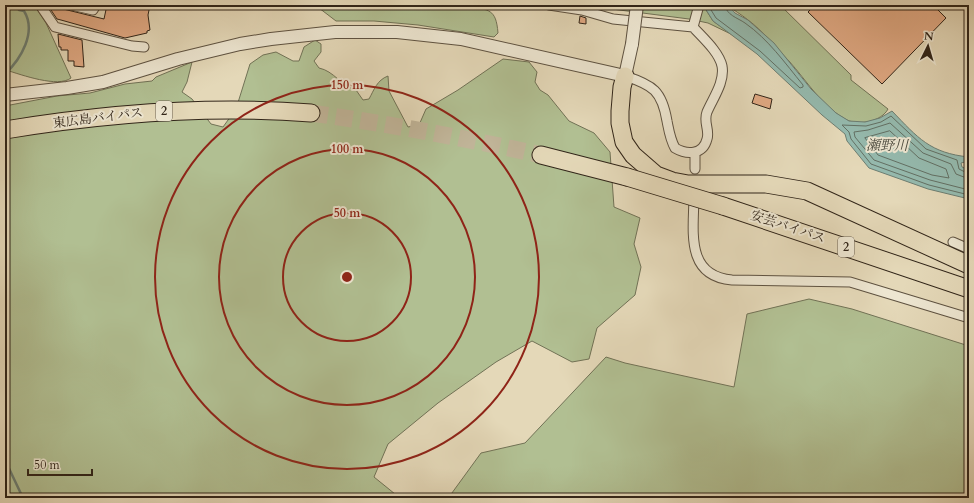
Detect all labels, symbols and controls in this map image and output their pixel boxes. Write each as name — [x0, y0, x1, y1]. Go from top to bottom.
north arrow — [908, 26, 948, 66]
text: N — [923, 29, 935, 44]
text: 150 m — [331, 77, 364, 93]
road number: 2 — [156, 101, 172, 121]
street label: 東広島バイパス — [52, 104, 144, 132]
water label: 瀬野川 — [866, 136, 910, 155]
text: 100 m — [331, 141, 364, 157]
text: 50 m — [334, 205, 361, 221]
street label: 安芸バイパス — [748, 206, 828, 248]
road number: 2 — [838, 237, 854, 257]
centre of rings — [340, 270, 354, 284]
scale bar — [28, 451, 92, 477]
text: 50 m — [34, 457, 61, 473]

